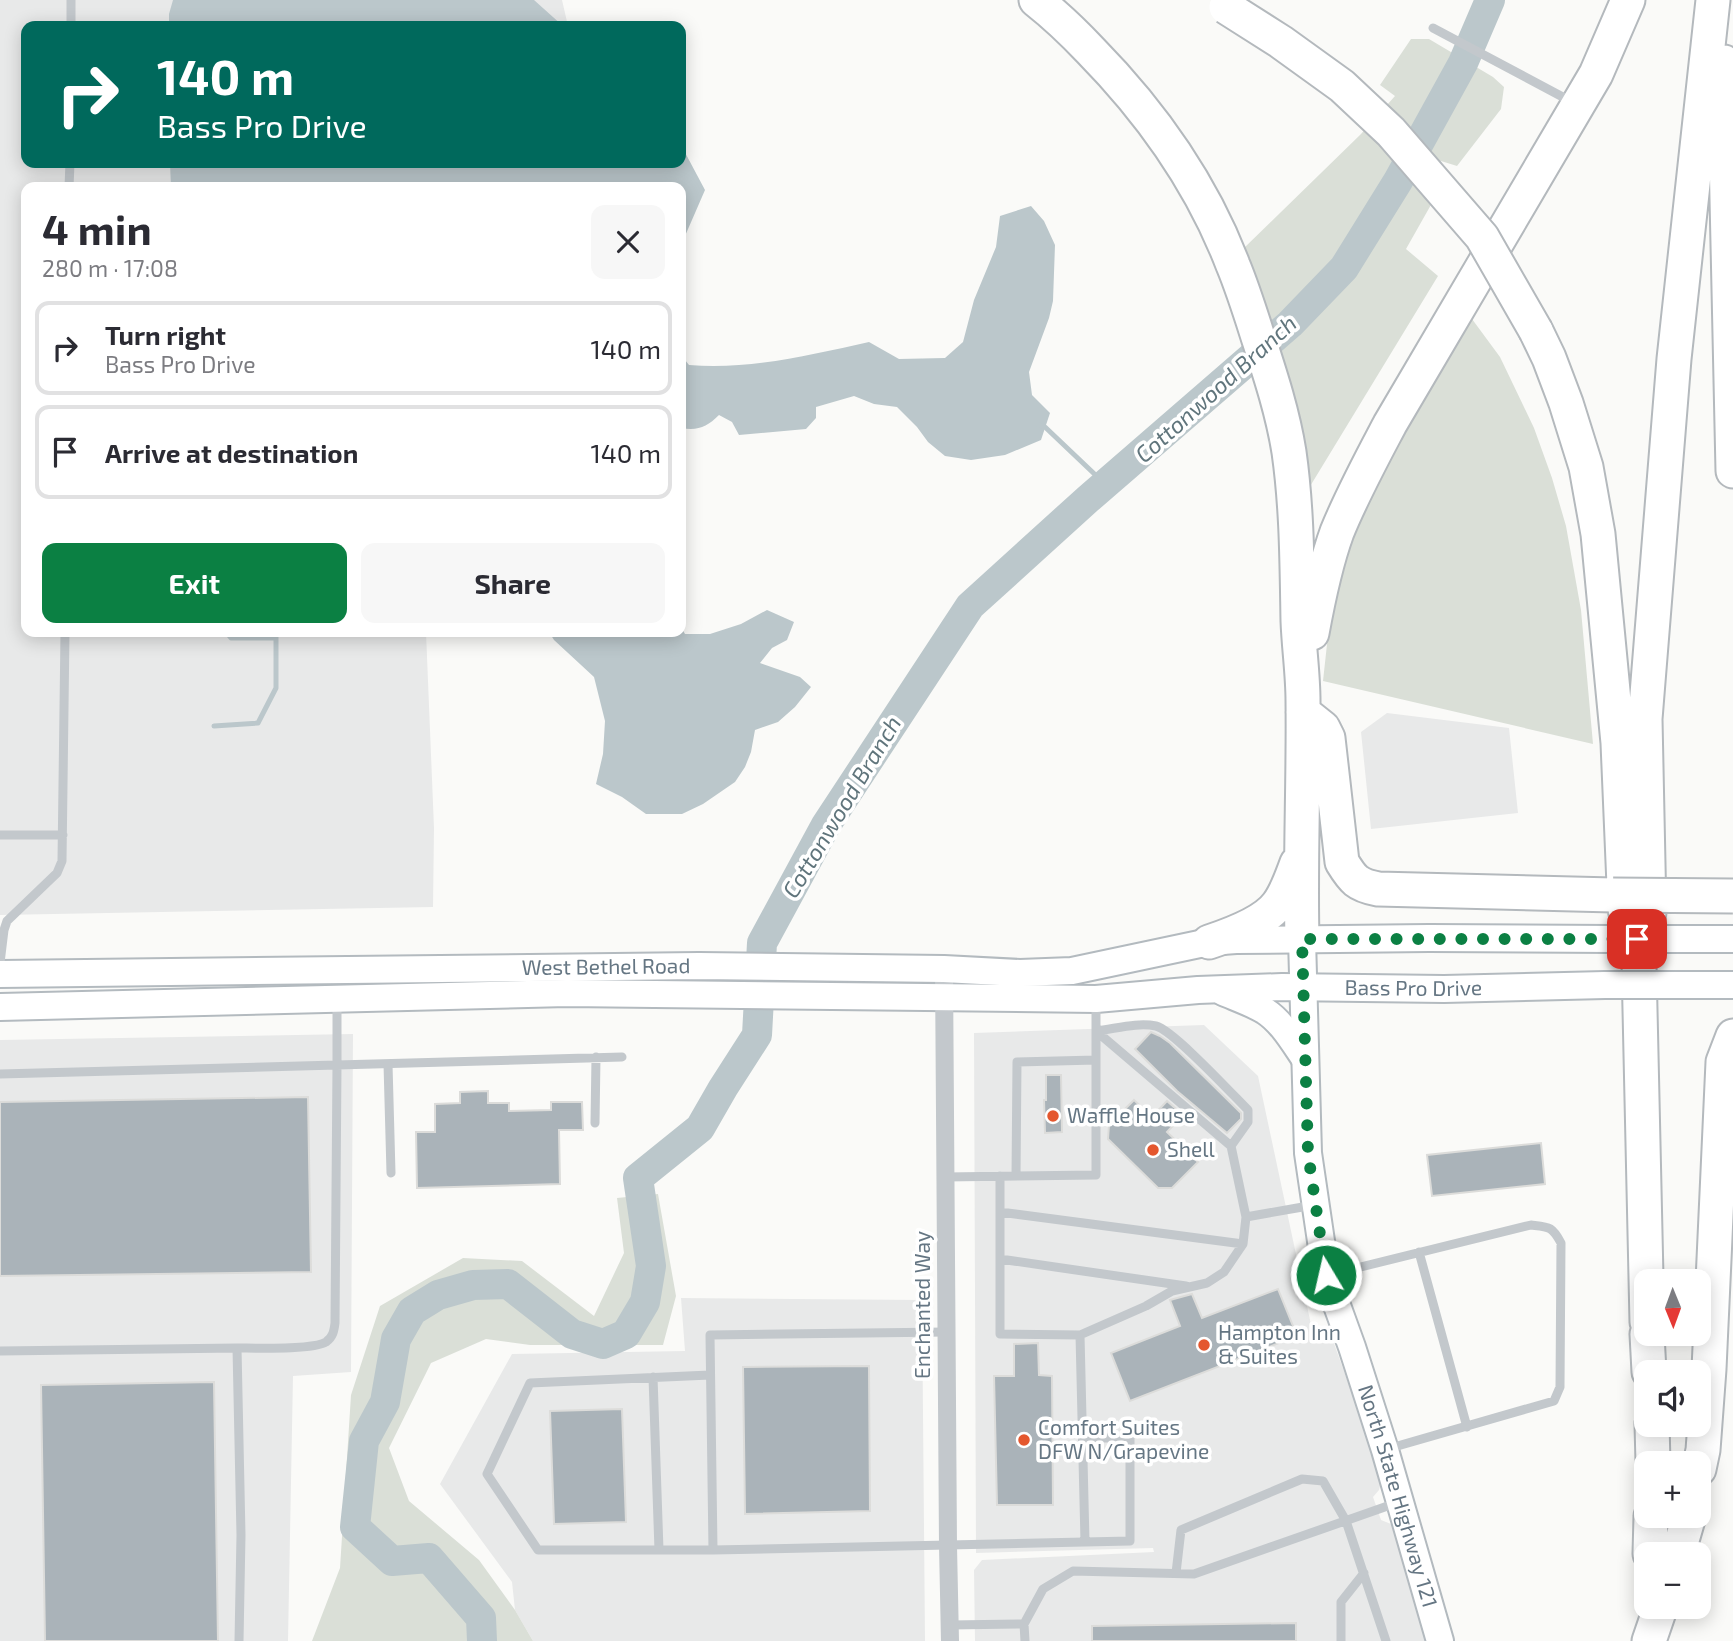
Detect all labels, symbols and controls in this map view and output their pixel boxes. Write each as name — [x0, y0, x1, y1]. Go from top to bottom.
text: 140 m — [157, 46, 294, 105]
icon: right — [42, 49, 133, 140]
text: Bass Pro Drive — [157, 106, 367, 144]
text: 4 min — [42, 203, 152, 253]
button: close — [591, 205, 665, 279]
text: 280 m · 17:08 — [42, 254, 178, 282]
water label: Cottonwood Branch — [1129, 309, 1302, 468]
text: Turn right — [105, 319, 226, 350]
icon: right — [46, 329, 84, 367]
text: 140 m — [590, 333, 661, 364]
text: Bass Pro Drive — [105, 350, 256, 378]
icon: arrive — [46, 433, 84, 471]
text: Arrive at destination — [105, 437, 358, 468]
text: 140 m — [590, 437, 661, 468]
button: Exit — [42, 543, 347, 623]
button: Share — [361, 543, 665, 623]
water label: Cottonwood Branch — [776, 710, 906, 902]
pin — [1607, 909, 1667, 969]
icon: arrive — [1618, 920, 1656, 958]
street label: West Bethel Road — [521, 952, 690, 979]
street label: Bass Pro Drive — [1344, 974, 1482, 1000]
place label: Waffle House — [1067, 1102, 1195, 1127]
marker: Waffle House — [1045, 1108, 1061, 1124]
place label: Shell — [1167, 1136, 1215, 1161]
marker: Shell — [1145, 1142, 1161, 1158]
street label: Enchanted Way — [909, 1231, 934, 1379]
position arrow — [1289, 1238, 1363, 1312]
north arrow — [1634, 1269, 1712, 1346]
map controls — [1634, 1269, 1711, 1619]
place label: Hampton Inn & Suites — [1218, 1319, 1341, 1368]
marker: Hampton Inn & Suites — [1196, 1337, 1212, 1353]
button: sound — [1634, 1360, 1711, 1437]
street label: North State Highway 121 — [1354, 1381, 1444, 1610]
place label: Comfort Suites DFW N/Grapevine — [1038, 1414, 1209, 1463]
marker: Comfort Suites DFW N/Grapevine — [1016, 1432, 1032, 1448]
button: + — [1634, 1451, 1711, 1528]
button: − — [1634, 1542, 1711, 1619]

